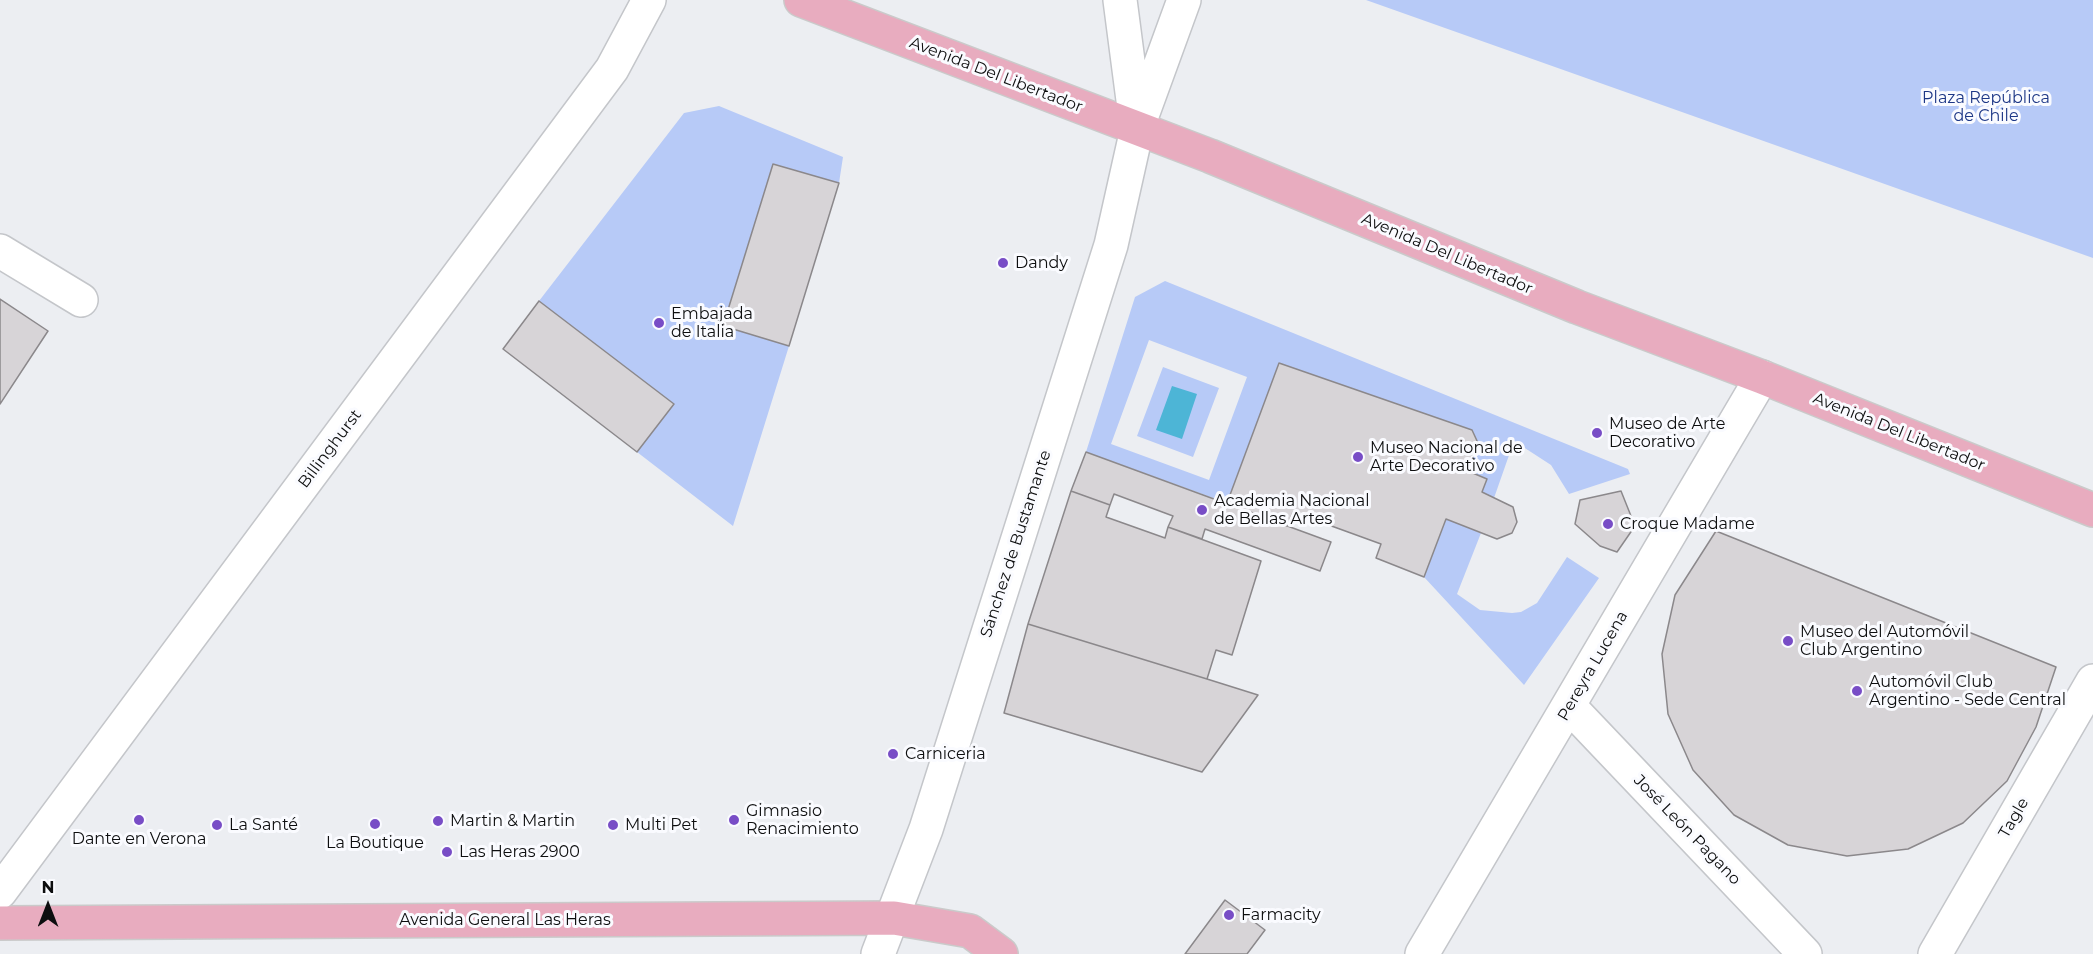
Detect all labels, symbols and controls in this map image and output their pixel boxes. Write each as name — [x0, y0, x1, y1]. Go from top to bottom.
street label: Avenida Del Libertador — [907, 33, 1085, 117]
park label: Plaza República de Chile — [1922, 88, 2050, 126]
street label: Avenida Del Libertador — [1359, 209, 1535, 299]
place label: Dandy — [1015, 253, 1068, 273]
marker: Dandy — [996, 256, 1010, 270]
place label: Embajada de Italia — [671, 304, 753, 342]
marker: Embajada de Italia — [652, 316, 666, 330]
street label: Avenida Del Libertador — [1810, 389, 1988, 475]
street label: Billinghurst — [294, 406, 366, 492]
place label: Museo de Arte Decorativo — [1609, 414, 1725, 452]
marker: Museo de Arte Decorativo — [1590, 426, 1604, 440]
place label: Museo Nacional de Arte Decorativo — [1370, 438, 1523, 476]
street label: Sánchez de Bustamante — [977, 448, 1055, 640]
marker: Museo Nacional de Arte Decorativo — [1351, 450, 1365, 464]
place label: Academia Nacional de Bellas Artes — [1214, 491, 1369, 529]
marker: Academia Nacional de Bellas Artes — [1195, 503, 1209, 517]
place label: Croque Madame — [1620, 514, 1755, 534]
marker: Croque Madame — [1601, 517, 1615, 531]
street label: Pereyra Lucena — [1554, 608, 1632, 724]
place label: Museo del Automóvil Club Argentino — [1800, 622, 1969, 660]
marker: Museo del Automóvil Club Argentino — [1781, 634, 1795, 648]
place label: Automóvil Club Argentino - Sede Central — [1869, 672, 2066, 710]
marker: Automóvil Club Argentino - Sede Central — [1850, 684, 1864, 698]
place label: Carniceria — [905, 744, 986, 764]
marker: Carniceria — [886, 747, 900, 761]
street label: José León Pagano — [1630, 771, 1744, 889]
street label: Tagle — [1995, 795, 2033, 841]
place label: Gimnasio Renacimiento — [746, 801, 859, 839]
place label: Martin & Martin — [450, 811, 575, 831]
marker: Dante en Verona — [132, 813, 146, 827]
marker: Gimnasio Renacimiento — [727, 813, 741, 827]
marker: Martin & Martin — [431, 814, 445, 828]
place label: La Santé — [229, 815, 298, 835]
place label: Multi Pet — [625, 815, 698, 835]
marker: La Boutique — [368, 817, 382, 831]
marker: La Santé — [210, 818, 224, 832]
marker: Multi Pet — [606, 818, 620, 832]
place label: Dante en Verona — [72, 829, 206, 849]
place label: La Boutique — [326, 833, 424, 853]
place label: Las Heras 2900 — [459, 842, 580, 862]
marker: Las Heras 2900 — [440, 845, 454, 859]
north arrow — [18, 876, 78, 936]
text: N — [42, 878, 54, 897]
place label: Farmacity — [1241, 905, 1321, 925]
marker: Farmacity — [1222, 908, 1236, 922]
street label: Avenida General Las Heras — [399, 910, 611, 930]

